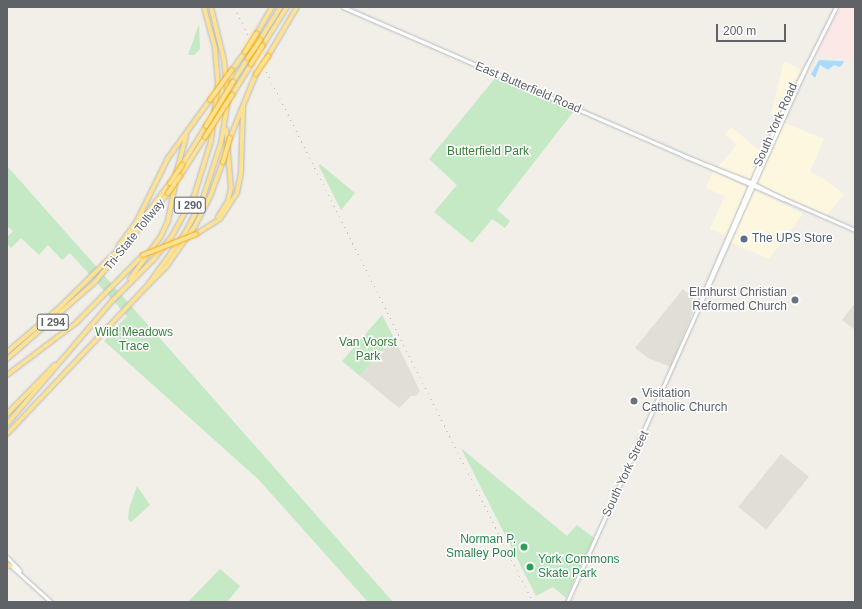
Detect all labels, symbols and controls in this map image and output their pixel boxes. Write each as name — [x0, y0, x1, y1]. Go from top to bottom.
scale bar — [718, 16, 788, 42]
text: 200 m — [723, 24, 756, 38]
street label: East Butterfield Road — [473, 59, 583, 117]
street label: South York Road — [751, 81, 801, 169]
park label: Butterfield Park — [447, 145, 529, 159]
street label: Tri-State Tollway — [102, 196, 168, 274]
road number: I 290 — [173, 196, 207, 214]
place label: The UPS Store — [752, 232, 833, 246]
marker: The UPS Store — [739, 234, 749, 244]
place label: Elmhurst Christian Reformed Church — [689, 286, 787, 314]
marker: Elmhurst Christian Reformed Church — [790, 295, 800, 305]
road number: I 294 — [36, 313, 70, 331]
park label: Wild Meadows Trace — [95, 326, 173, 354]
park label: Van Voorst Park — [339, 336, 397, 364]
place label: Visitation Catholic Church — [642, 387, 727, 415]
marker: Visitation Catholic Church — [629, 396, 639, 406]
street label: South York Street — [600, 429, 652, 519]
place label: Norman P. Smalley Pool — [446, 533, 516, 561]
marker: Norman P. Smalley Pool — [519, 542, 529, 552]
place label: York Commons Skate Park — [538, 553, 620, 581]
marker: York Commons Skate Park — [525, 562, 535, 572]

